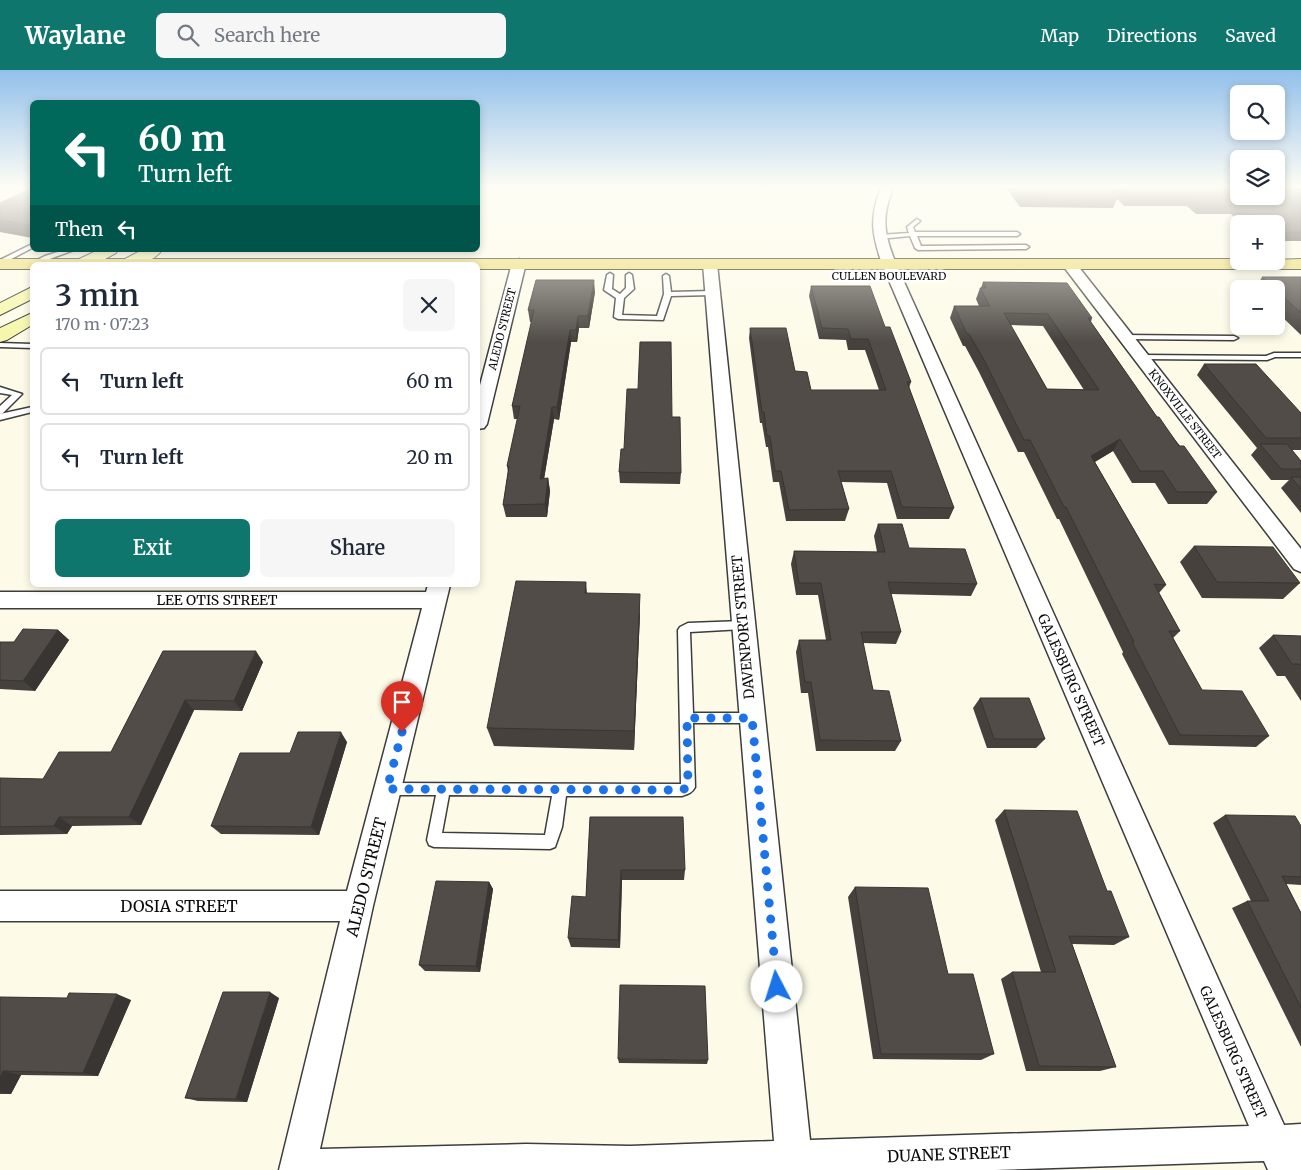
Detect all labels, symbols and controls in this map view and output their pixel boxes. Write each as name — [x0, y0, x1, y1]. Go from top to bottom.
search box — [156, 13, 506, 58]
text: Waylane — [25, 20, 126, 51]
icon: search — [174, 21, 202, 49]
text: Search here — [214, 23, 320, 47]
text: Map — [1041, 24, 1079, 47]
text: Directions — [1107, 24, 1197, 47]
text: Saved — [1225, 24, 1276, 47]
map controls — [1230, 85, 1285, 335]
button: search — [1230, 85, 1285, 140]
text: 60 m — [138, 117, 226, 161]
icon: left — [55, 120, 120, 185]
button: layers — [1230, 150, 1285, 205]
text: Turn left — [138, 160, 232, 188]
icon: left — [113, 215, 141, 243]
button: + — [1230, 215, 1285, 270]
text: Then — [55, 217, 103, 241]
street label: CULLEN BOULEVARD — [832, 269, 946, 283]
text: 3 min — [55, 276, 139, 314]
button: close — [403, 279, 455, 331]
button: − — [1230, 280, 1285, 335]
street label: ALEDO STREET — [485, 286, 519, 372]
text: 170 m · 07:23 — [55, 314, 149, 334]
street label: KNOXVILLE STREET — [1146, 366, 1225, 462]
icon: left — [57, 367, 85, 395]
text: Turn left — [100, 369, 184, 393]
text: 60 m — [406, 369, 453, 393]
icon: left — [57, 443, 85, 471]
text: Turn left — [100, 445, 184, 469]
text: 20 m — [406, 445, 453, 469]
button: Exit — [55, 519, 250, 577]
button: Share — [260, 519, 455, 577]
street label: DAVENPORT STREET — [728, 554, 758, 700]
street label: LEE OTIS STREET — [156, 591, 278, 609]
street label: GALESBURG STREET — [1034, 611, 1108, 749]
pin — [381, 681, 423, 732]
icon: arrive — [388, 688, 416, 716]
street label: ALEDO STREET — [341, 815, 390, 940]
street label: DOSIA STREET — [120, 896, 238, 916]
position arrow — [750, 960, 802, 1012]
street label: GALESBURG STREET — [1196, 983, 1270, 1121]
street label: DUANE STREET — [887, 1142, 1011, 1166]

